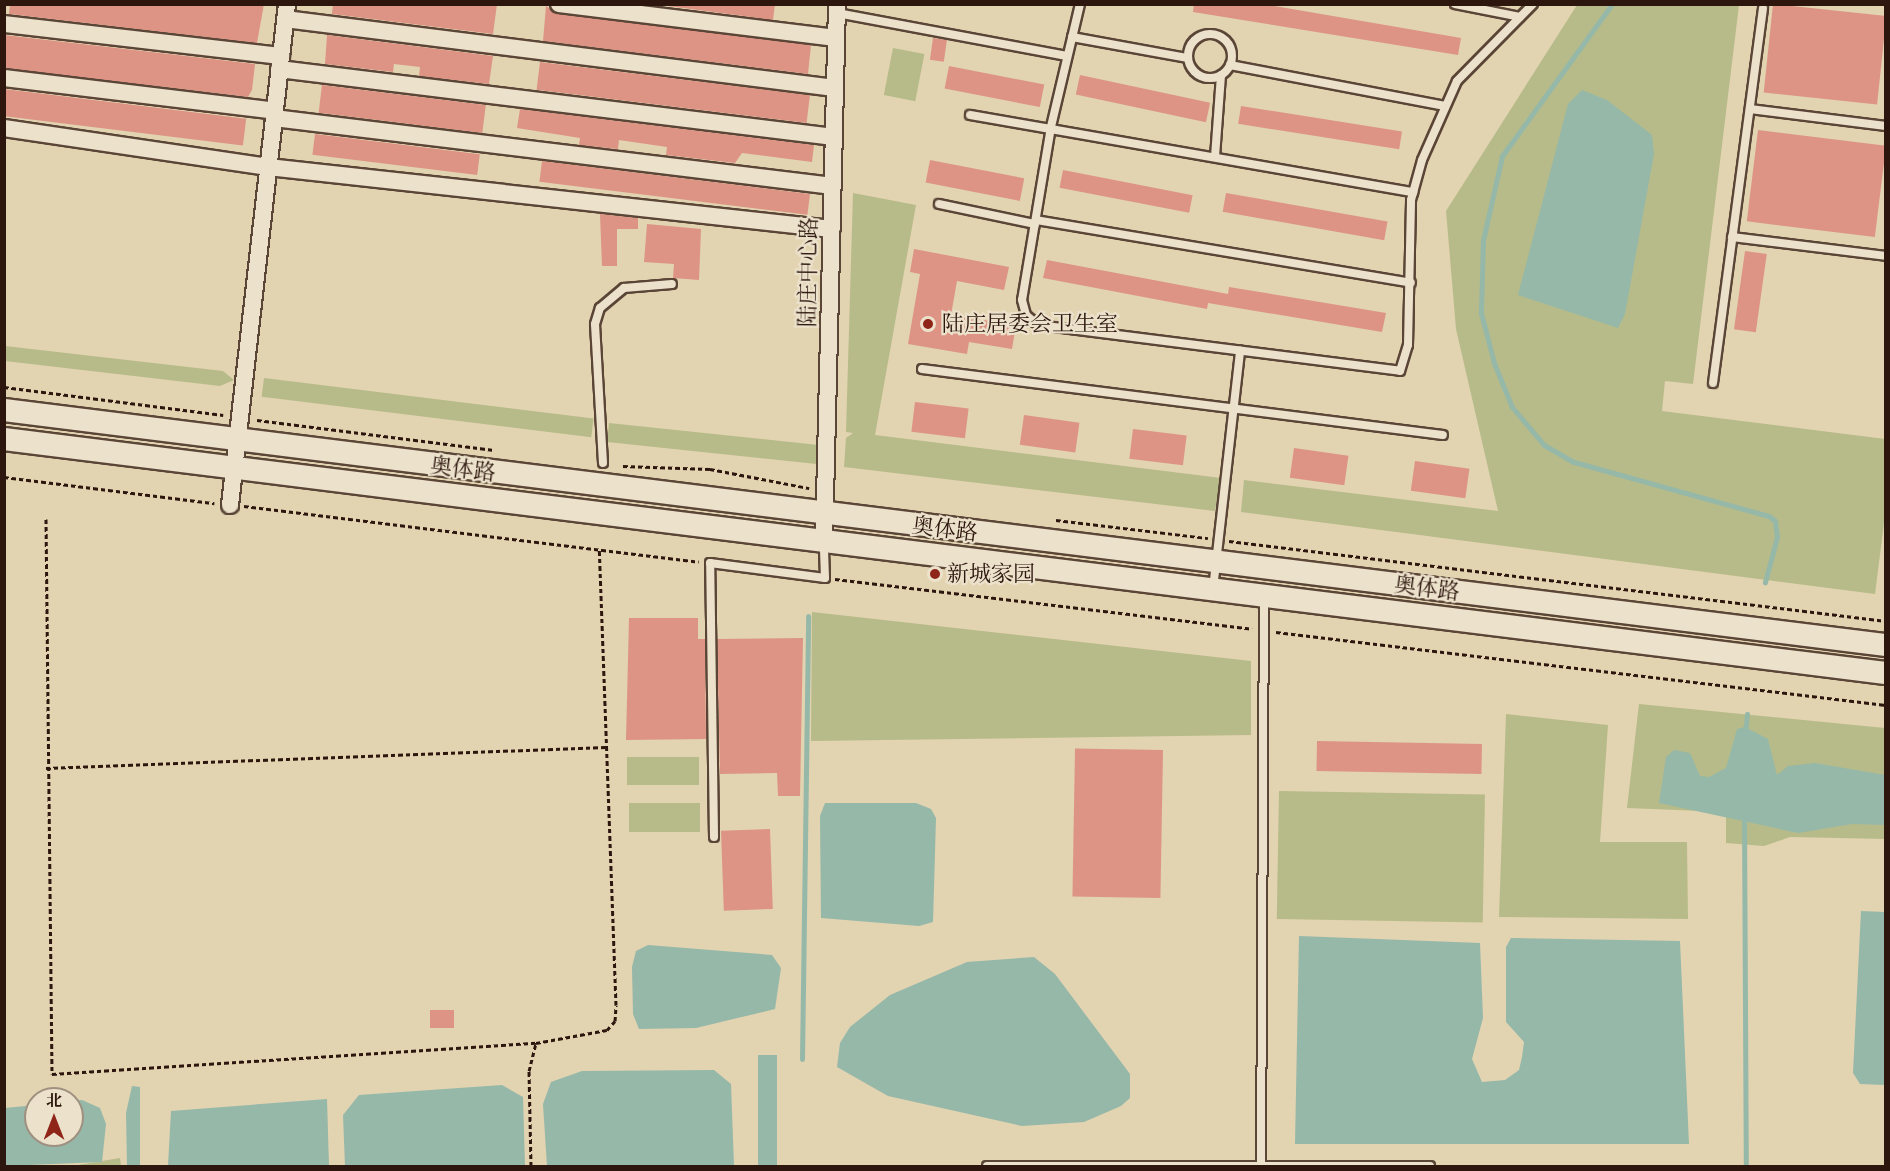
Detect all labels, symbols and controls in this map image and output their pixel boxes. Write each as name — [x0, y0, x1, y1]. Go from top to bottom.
street label: 陆庄中心路 — [794, 217, 822, 327]
place label: 陆庄居委会卫生室 — [942, 311, 1118, 337]
marker: 陆庄居委会卫生室 — [919, 315, 937, 333]
street label: 奥体路 — [429, 452, 497, 486]
street label: 奥体路 — [911, 512, 979, 546]
place label: 新城家园 — [947, 561, 1035, 587]
marker: 新城家园 — [928, 567, 942, 581]
street label: 奥体路 — [1393, 571, 1461, 605]
north arrow — [24, 1087, 84, 1147]
text: 北 — [46, 1091, 62, 1110]

